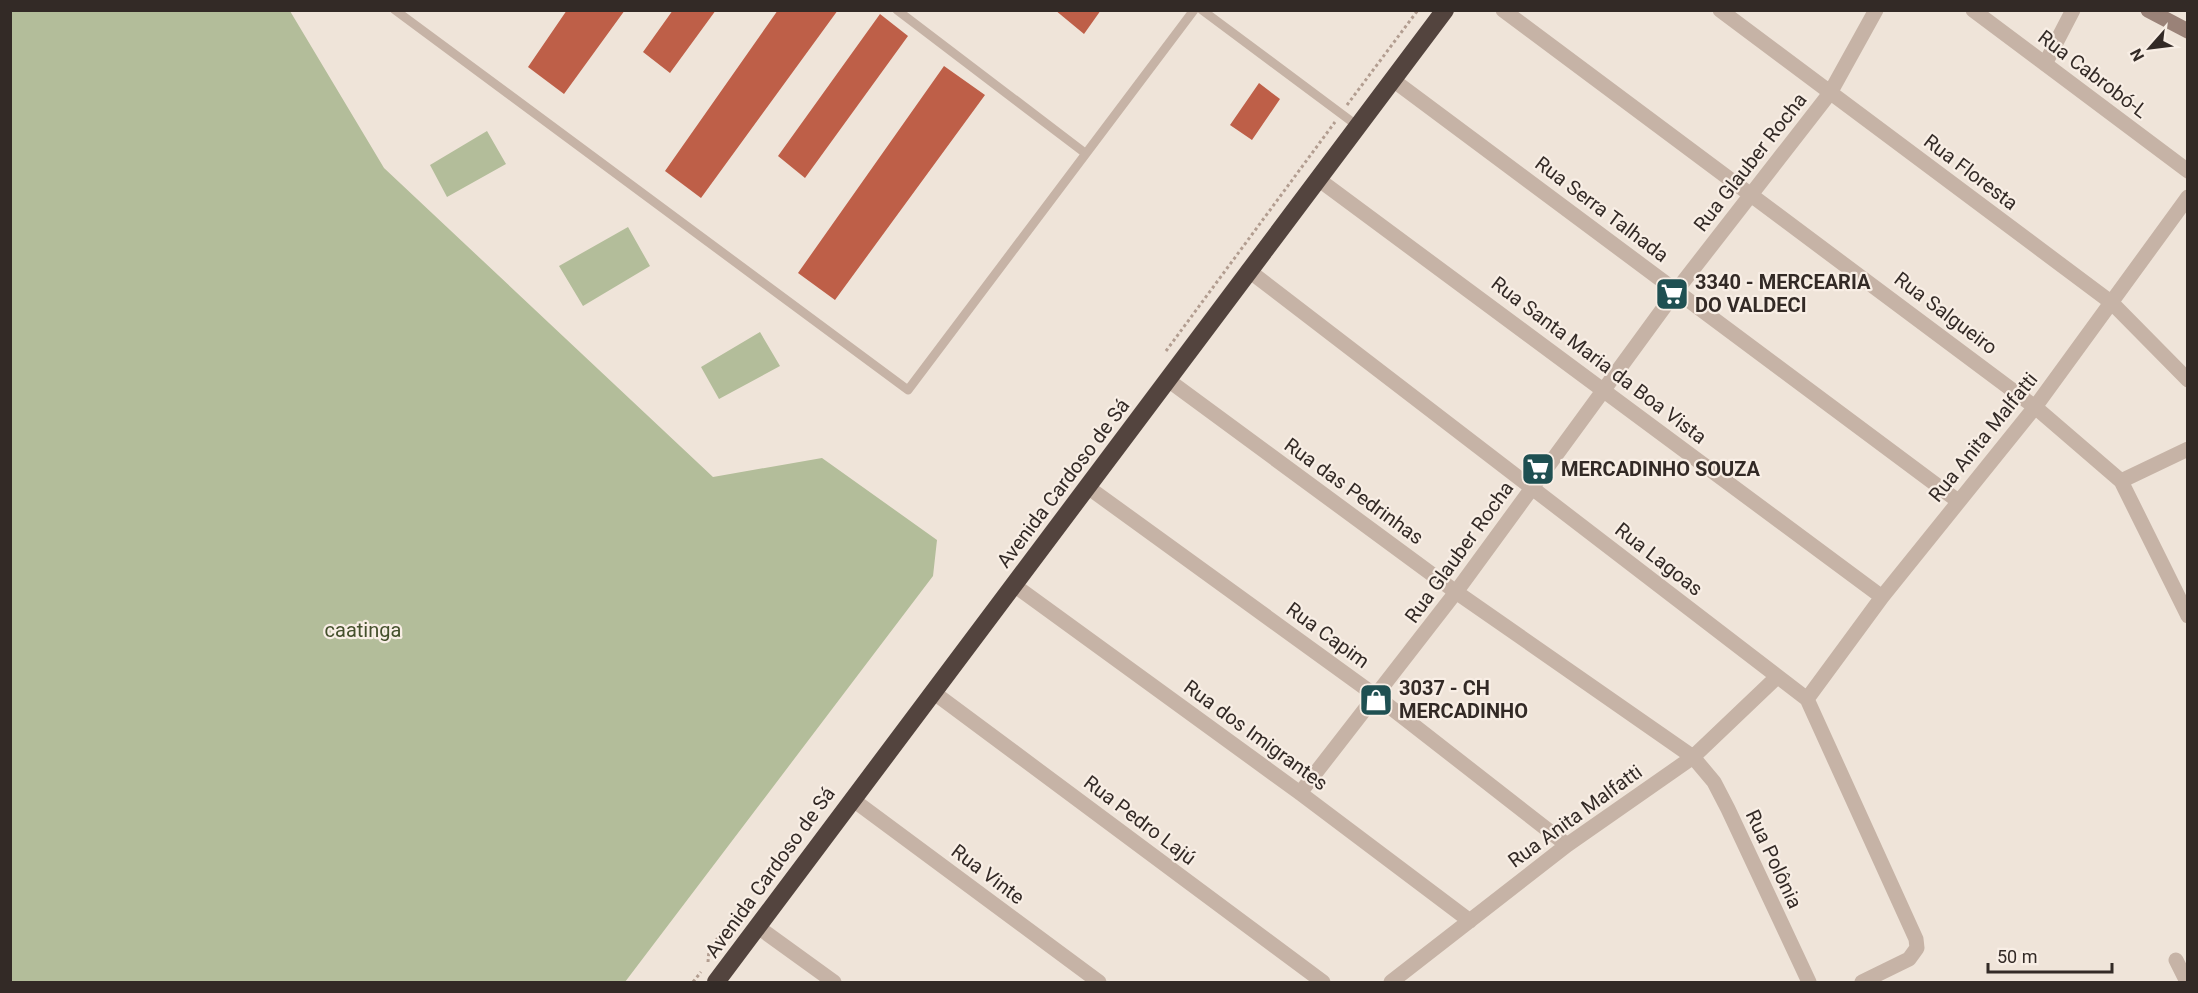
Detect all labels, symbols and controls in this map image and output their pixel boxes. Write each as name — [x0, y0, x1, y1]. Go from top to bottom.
north arrow — [2120, 18, 2180, 78]
street label: Rua Cabrobó-L — [2033, 25, 2153, 123]
text: N — [2126, 45, 2148, 64]
street label: Rua Glauber Rocha — [1688, 88, 1812, 236]
street label: Rua Floresta — [1919, 129, 2023, 215]
street label: Rua Serra Talhada — [1531, 151, 1673, 267]
street label: Rua Salgueiro — [1890, 267, 2002, 359]
place label: 3340 - MERCEARIA DO VALDECI — [1695, 270, 1871, 317]
street label: Rua Santa Maria da Boa Vista — [1487, 271, 1711, 449]
supermarket icon: 3340 - MERCEARIA DO VALDECI — [1654, 276, 1690, 312]
street label: Rua Anita Malfatti — [1923, 367, 2043, 507]
street label: Avenida Cardoso de Sá — [992, 394, 1134, 572]
street label: Rua das Pedrinhas — [1280, 433, 1428, 549]
supermarket icon: MERCADINHO SOUZA — [1520, 451, 1556, 487]
place label: MERCADINHO SOUZA — [1561, 457, 1760, 481]
street label: Rua Glauber Rocha — [1400, 476, 1518, 628]
street label: Rua Lagoas — [1610, 517, 1708, 601]
street label: Rua Capim — [1282, 597, 1374, 673]
park label: caatinga — [325, 618, 401, 642]
street label: Rua dos Imigrantes — [1179, 675, 1333, 795]
place label: 3037 - CH MERCADINHO — [1399, 676, 1528, 723]
shop icon: 3037 - CH MERCADINHO — [1358, 682, 1394, 718]
street label: Rua Anita Malfatti — [1503, 759, 1647, 873]
street label: Rua Pedro Lajú — [1079, 770, 1201, 870]
street label: Avenida Cardoso de Sá — [700, 782, 840, 962]
street label: Rua Polônia — [1741, 806, 1807, 912]
street label: Rua Vinte — [947, 839, 1029, 909]
scale bar — [1988, 936, 2112, 974]
text: 50 m — [1997, 946, 2037, 967]

